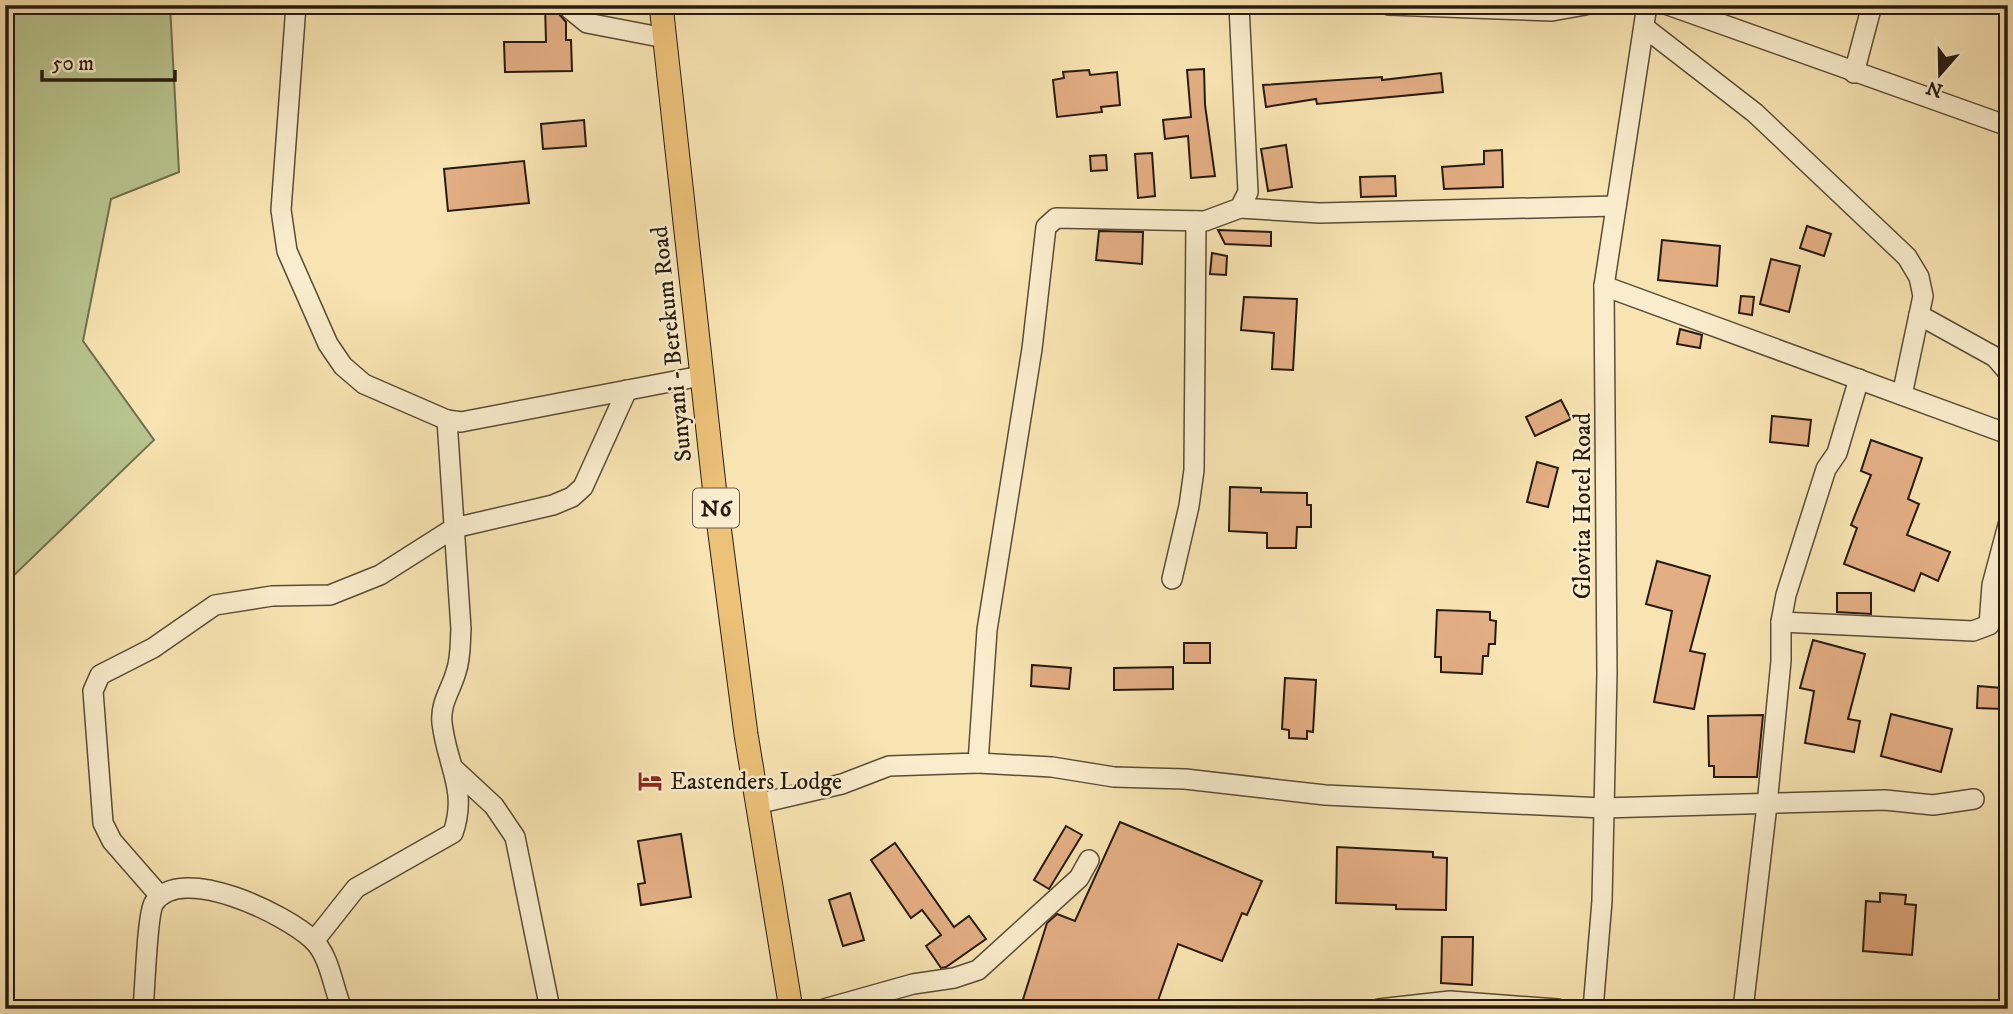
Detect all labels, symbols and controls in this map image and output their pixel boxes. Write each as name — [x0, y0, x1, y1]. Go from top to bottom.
scale bar — [42, 38, 175, 82]
north arrow — [1904, 38, 1974, 108]
text: 50 m — [52, 51, 94, 77]
text: N — [1923, 75, 1946, 102]
street label: Sunyani - Berekum Road — [645, 224, 699, 463]
street label: Glovita Hotel Road — [1568, 413, 1598, 599]
road number: N6 — [693, 488, 739, 528]
hotel icon: Eastenders Lodge — [636, 767, 664, 795]
place label: Eastenders Lodge — [670, 767, 842, 797]

